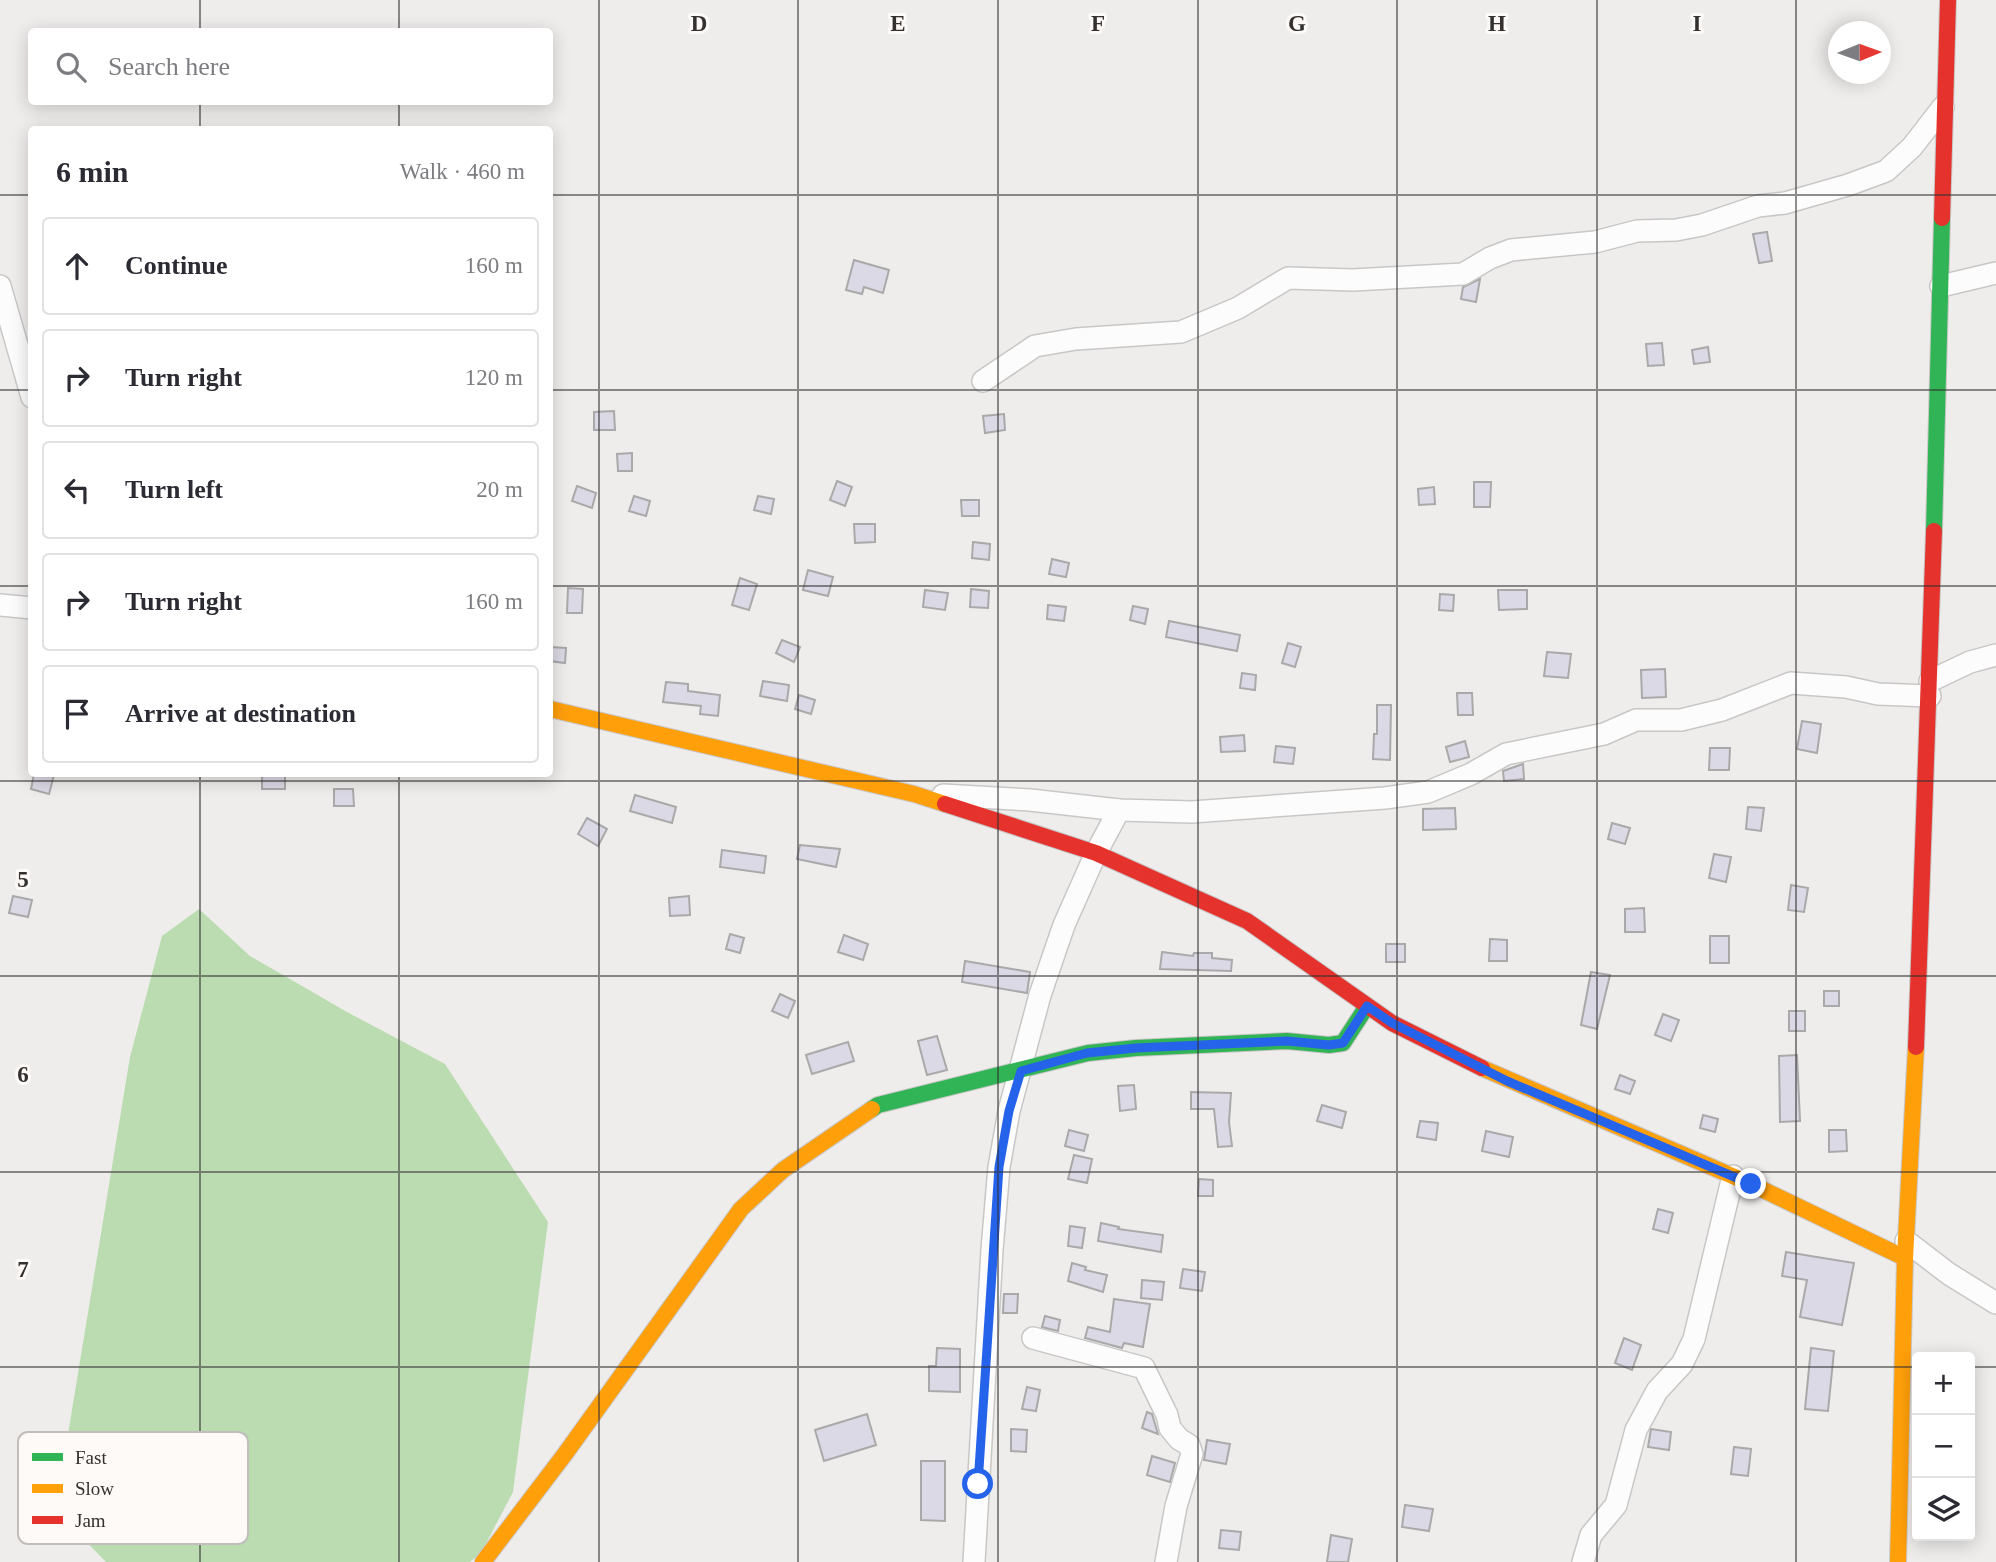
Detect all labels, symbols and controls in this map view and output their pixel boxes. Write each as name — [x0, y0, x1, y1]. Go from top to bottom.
text: D — [691, 11, 707, 36]
text: E — [890, 11, 906, 36]
text: F — [1091, 11, 1105, 36]
text: G — [1288, 11, 1306, 36]
text: H — [1488, 11, 1506, 36]
text: I — [1693, 11, 1702, 36]
north arrow — [1828, 21, 1891, 84]
search box — [28, 28, 553, 105]
icon: search — [52, 48, 90, 86]
text: Search here — [108, 52, 230, 81]
text: 6 min — [56, 155, 129, 188]
text: Walk · 460 m — [400, 159, 525, 184]
icon: ahead — [58, 247, 96, 285]
text: Continue — [125, 251, 228, 280]
text: 160 m — [465, 253, 523, 278]
icon: right — [58, 359, 96, 397]
text: Turn right — [125, 363, 242, 392]
text: 120 m — [465, 365, 523, 390]
icon: left — [58, 471, 96, 509]
text: Turn left — [125, 475, 223, 504]
text: 20 m — [476, 477, 523, 502]
icon: right — [58, 583, 96, 621]
text: Turn right — [125, 587, 242, 616]
text: 160 m — [465, 589, 523, 614]
icon: arrive — [58, 695, 96, 733]
text: Arrive at destination — [125, 699, 356, 728]
text: 5 — [17, 867, 29, 892]
text: 6 — [17, 1062, 29, 1087]
route end — [1735, 1168, 1766, 1199]
text: 7 — [17, 1257, 29, 1282]
map controls — [1912, 1352, 1975, 1541]
button: + — [1912, 1352, 1975, 1415]
button: − — [1912, 1415, 1975, 1478]
legend — [18, 1432, 248, 1544]
text: Fast — [75, 1447, 107, 1468]
route start — [962, 1468, 993, 1499]
text: Slow — [75, 1478, 114, 1499]
button: layers — [1912, 1478, 1975, 1541]
text: Jam — [75, 1510, 106, 1531]

